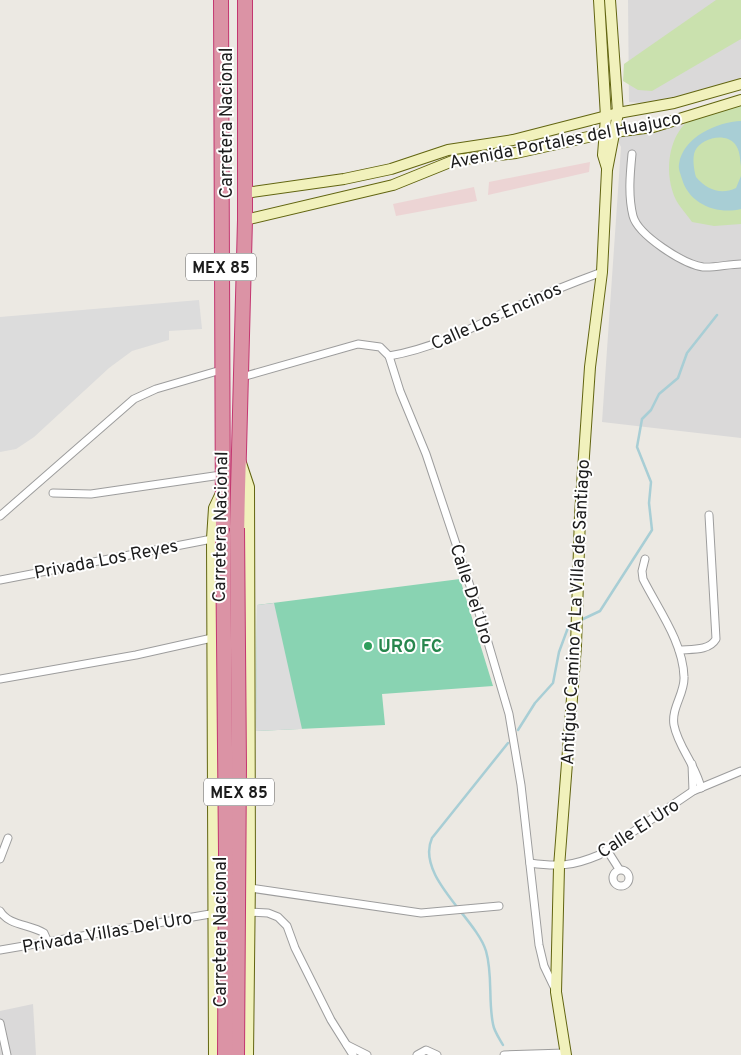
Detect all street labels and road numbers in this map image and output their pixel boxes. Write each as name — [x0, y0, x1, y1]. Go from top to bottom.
street label: Carretera Nacional — [216, 47, 239, 199]
street label: Avenida Portales del Huajuco — [447, 108, 683, 175]
road number: MEX 85 — [186, 253, 256, 280]
street label: Calle Los Encinos — [428, 278, 565, 356]
street label: Carretera Nacional — [209, 451, 234, 603]
street label: Antiguo Camino A La Villa de Santiago — [557, 459, 596, 766]
street label: Privada Los Reyes — [32, 535, 180, 586]
street label: Calle Del Uro — [444, 541, 498, 648]
road number: MEX 85 — [204, 779, 274, 806]
street label: Calle El Uro — [593, 794, 684, 864]
street label: Carretera Nacional — [210, 856, 233, 1008]
street label: Privada Villas Del Uro — [21, 907, 194, 960]

